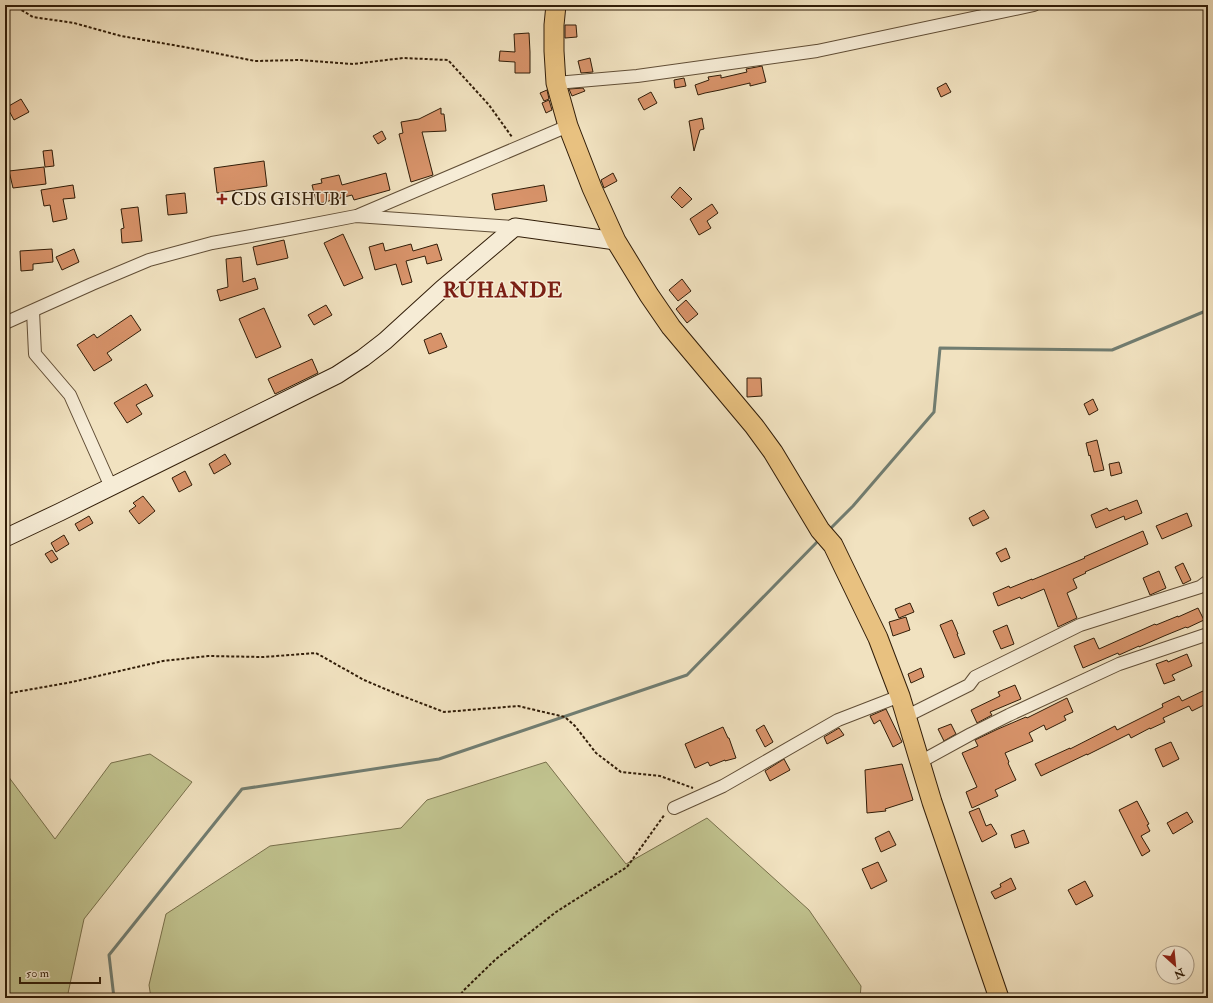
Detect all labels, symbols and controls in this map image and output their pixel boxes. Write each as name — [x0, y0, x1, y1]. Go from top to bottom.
place label: CDS GISHUBI — [231, 189, 347, 210]
marker: CDS GISHUBI — [216, 193, 228, 205]
district label: RUHANDE — [443, 277, 563, 304]
north arrow — [1155, 945, 1195, 985]
scale bar — [20, 959, 100, 985]
text: N — [1171, 965, 1188, 982]
text: 50 m — [26, 966, 50, 981]

